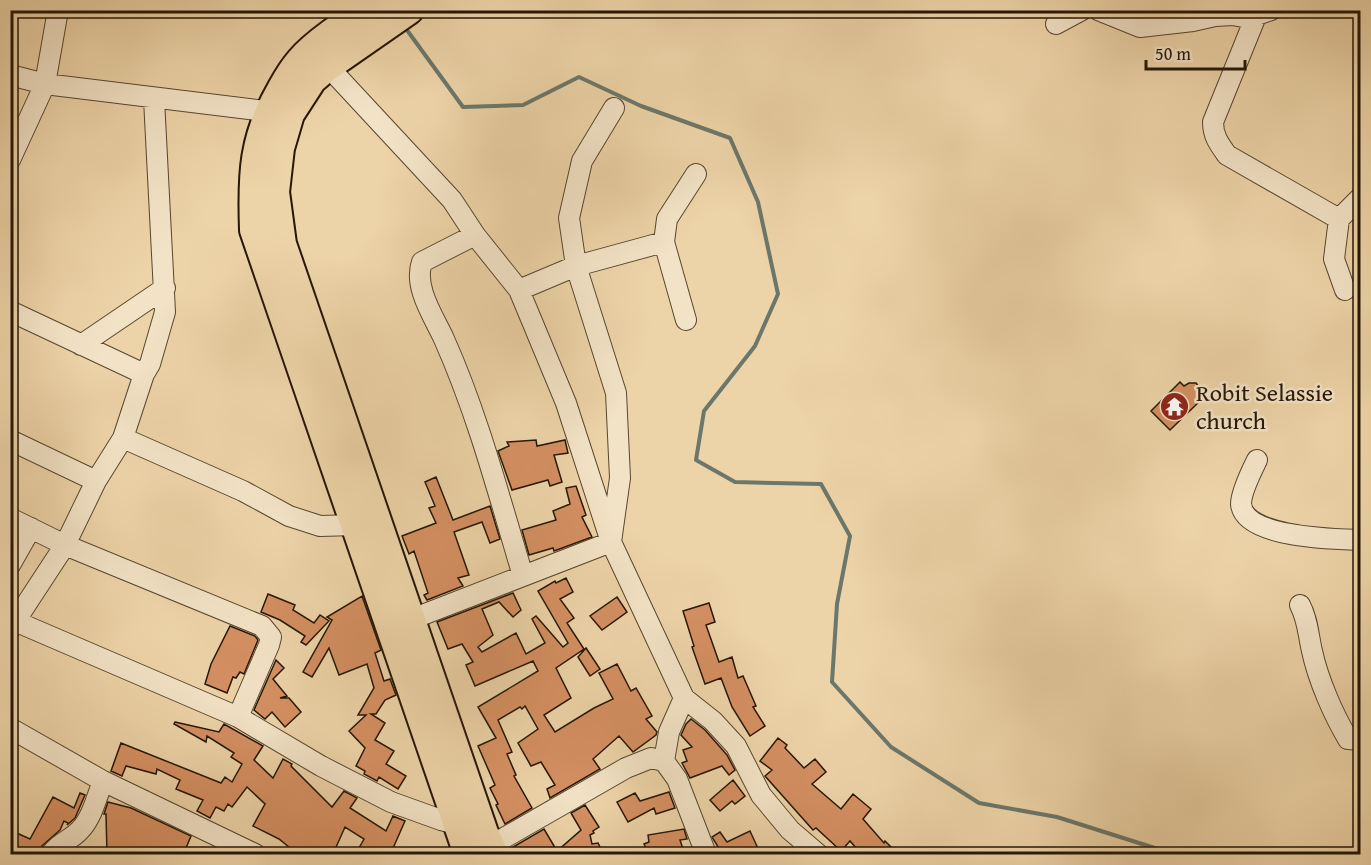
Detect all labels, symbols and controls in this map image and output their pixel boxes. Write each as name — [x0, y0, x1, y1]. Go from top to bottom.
scale bar — [1146, 33, 1245, 71]
text: 50 m — [1155, 40, 1191, 67]
place label: Robit Selassie church — [1196, 375, 1333, 438]
temple icon: Robit Selassie church — [1159, 390, 1191, 422]

